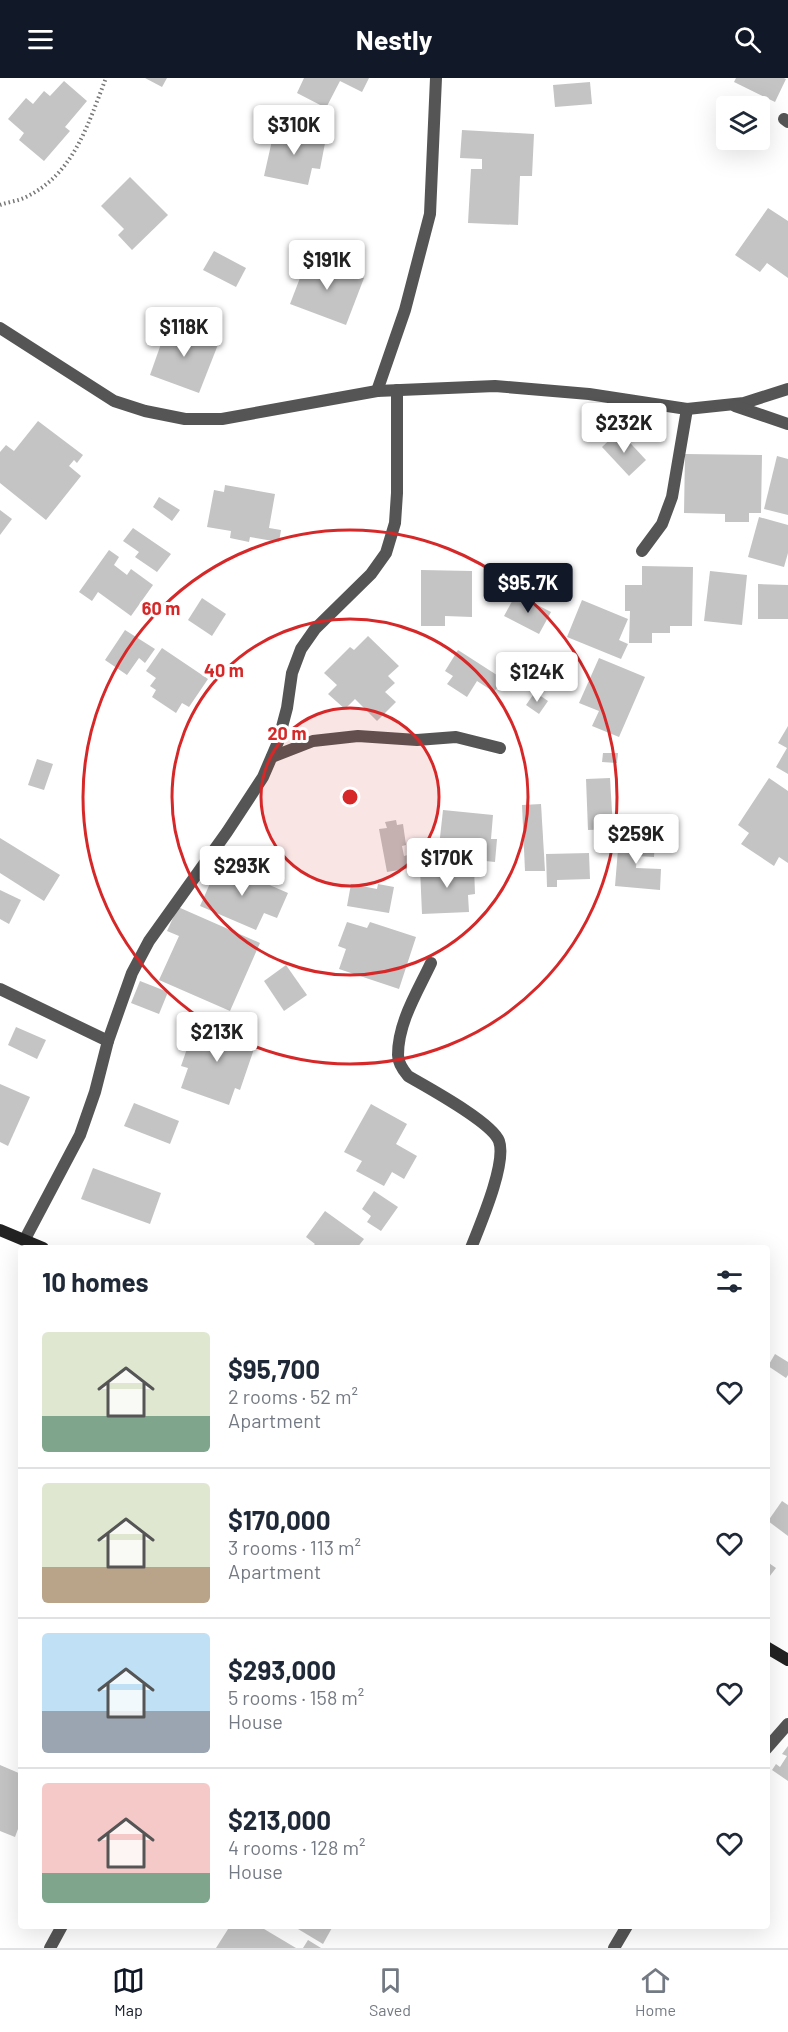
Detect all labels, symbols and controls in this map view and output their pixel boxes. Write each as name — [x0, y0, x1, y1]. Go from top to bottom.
icon: menu — [24, 23, 57, 56]
text: Nestly — [356, 23, 432, 55]
icon: search — [731, 23, 764, 56]
map controls — [716, 96, 770, 150]
button: layers — [716, 96, 770, 150]
pin: $310K — [252, 105, 336, 156]
text: $310K — [267, 112, 321, 136]
pin: $191K — [285, 240, 369, 291]
text: $191K — [303, 247, 351, 271]
pin: $118K — [142, 307, 226, 358]
text: $118K — [159, 314, 209, 338]
pin: $232K — [582, 403, 666, 454]
text: $232K — [596, 410, 652, 434]
pin: $95.7K — [479, 563, 577, 614]
text: $95.7K — [498, 570, 558, 594]
text: 60 m — [142, 597, 180, 619]
pin: $124K — [495, 652, 579, 703]
text: 40 m — [204, 659, 244, 681]
text: $124K — [510, 659, 564, 683]
text: 20 m — [268, 722, 306, 744]
centre of rings — [340, 787, 360, 807]
pin: $259K — [594, 814, 678, 865]
text: $259K — [608, 821, 664, 845]
pin: $170K — [405, 838, 489, 889]
text: $170K — [421, 845, 473, 869]
pin: $293K — [200, 846, 284, 897]
text: $293K — [214, 853, 270, 877]
pin: $213K — [175, 1012, 259, 1063]
text: $213K — [191, 1019, 243, 1043]
icon: filters — [713, 1265, 746, 1298]
text: 10 homes — [42, 1266, 149, 1297]
text: $95,700 — [228, 1353, 320, 1384]
icon: home — [90, 1356, 162, 1428]
icon: heart — [713, 1376, 746, 1409]
text: 2 rooms · 52 m² — [228, 1384, 358, 1408]
text: Apartment — [228, 1408, 321, 1432]
text: $170,000 — [228, 1504, 330, 1535]
icon: home — [90, 1507, 162, 1579]
icon: heart — [713, 1527, 746, 1560]
text: 3 rooms · 113 m² — [228, 1535, 361, 1559]
text: Apartment — [228, 1559, 321, 1583]
text: $293,000 — [228, 1654, 336, 1685]
icon: home — [90, 1657, 162, 1729]
icon: heart — [713, 1677, 746, 1710]
text: 5 rooms · 158 m² — [228, 1685, 364, 1709]
text: House — [228, 1709, 283, 1733]
text: $213,000 — [228, 1804, 331, 1835]
icon: home — [90, 1807, 162, 1879]
icon: heart — [713, 1827, 746, 1860]
text: 4 rooms · 128 m² — [228, 1835, 366, 1859]
text: House — [228, 1859, 283, 1883]
tab: Map — [112, 1964, 145, 2019]
tab: Saved — [369, 1964, 411, 2019]
tab: Home — [635, 1964, 676, 2019]

